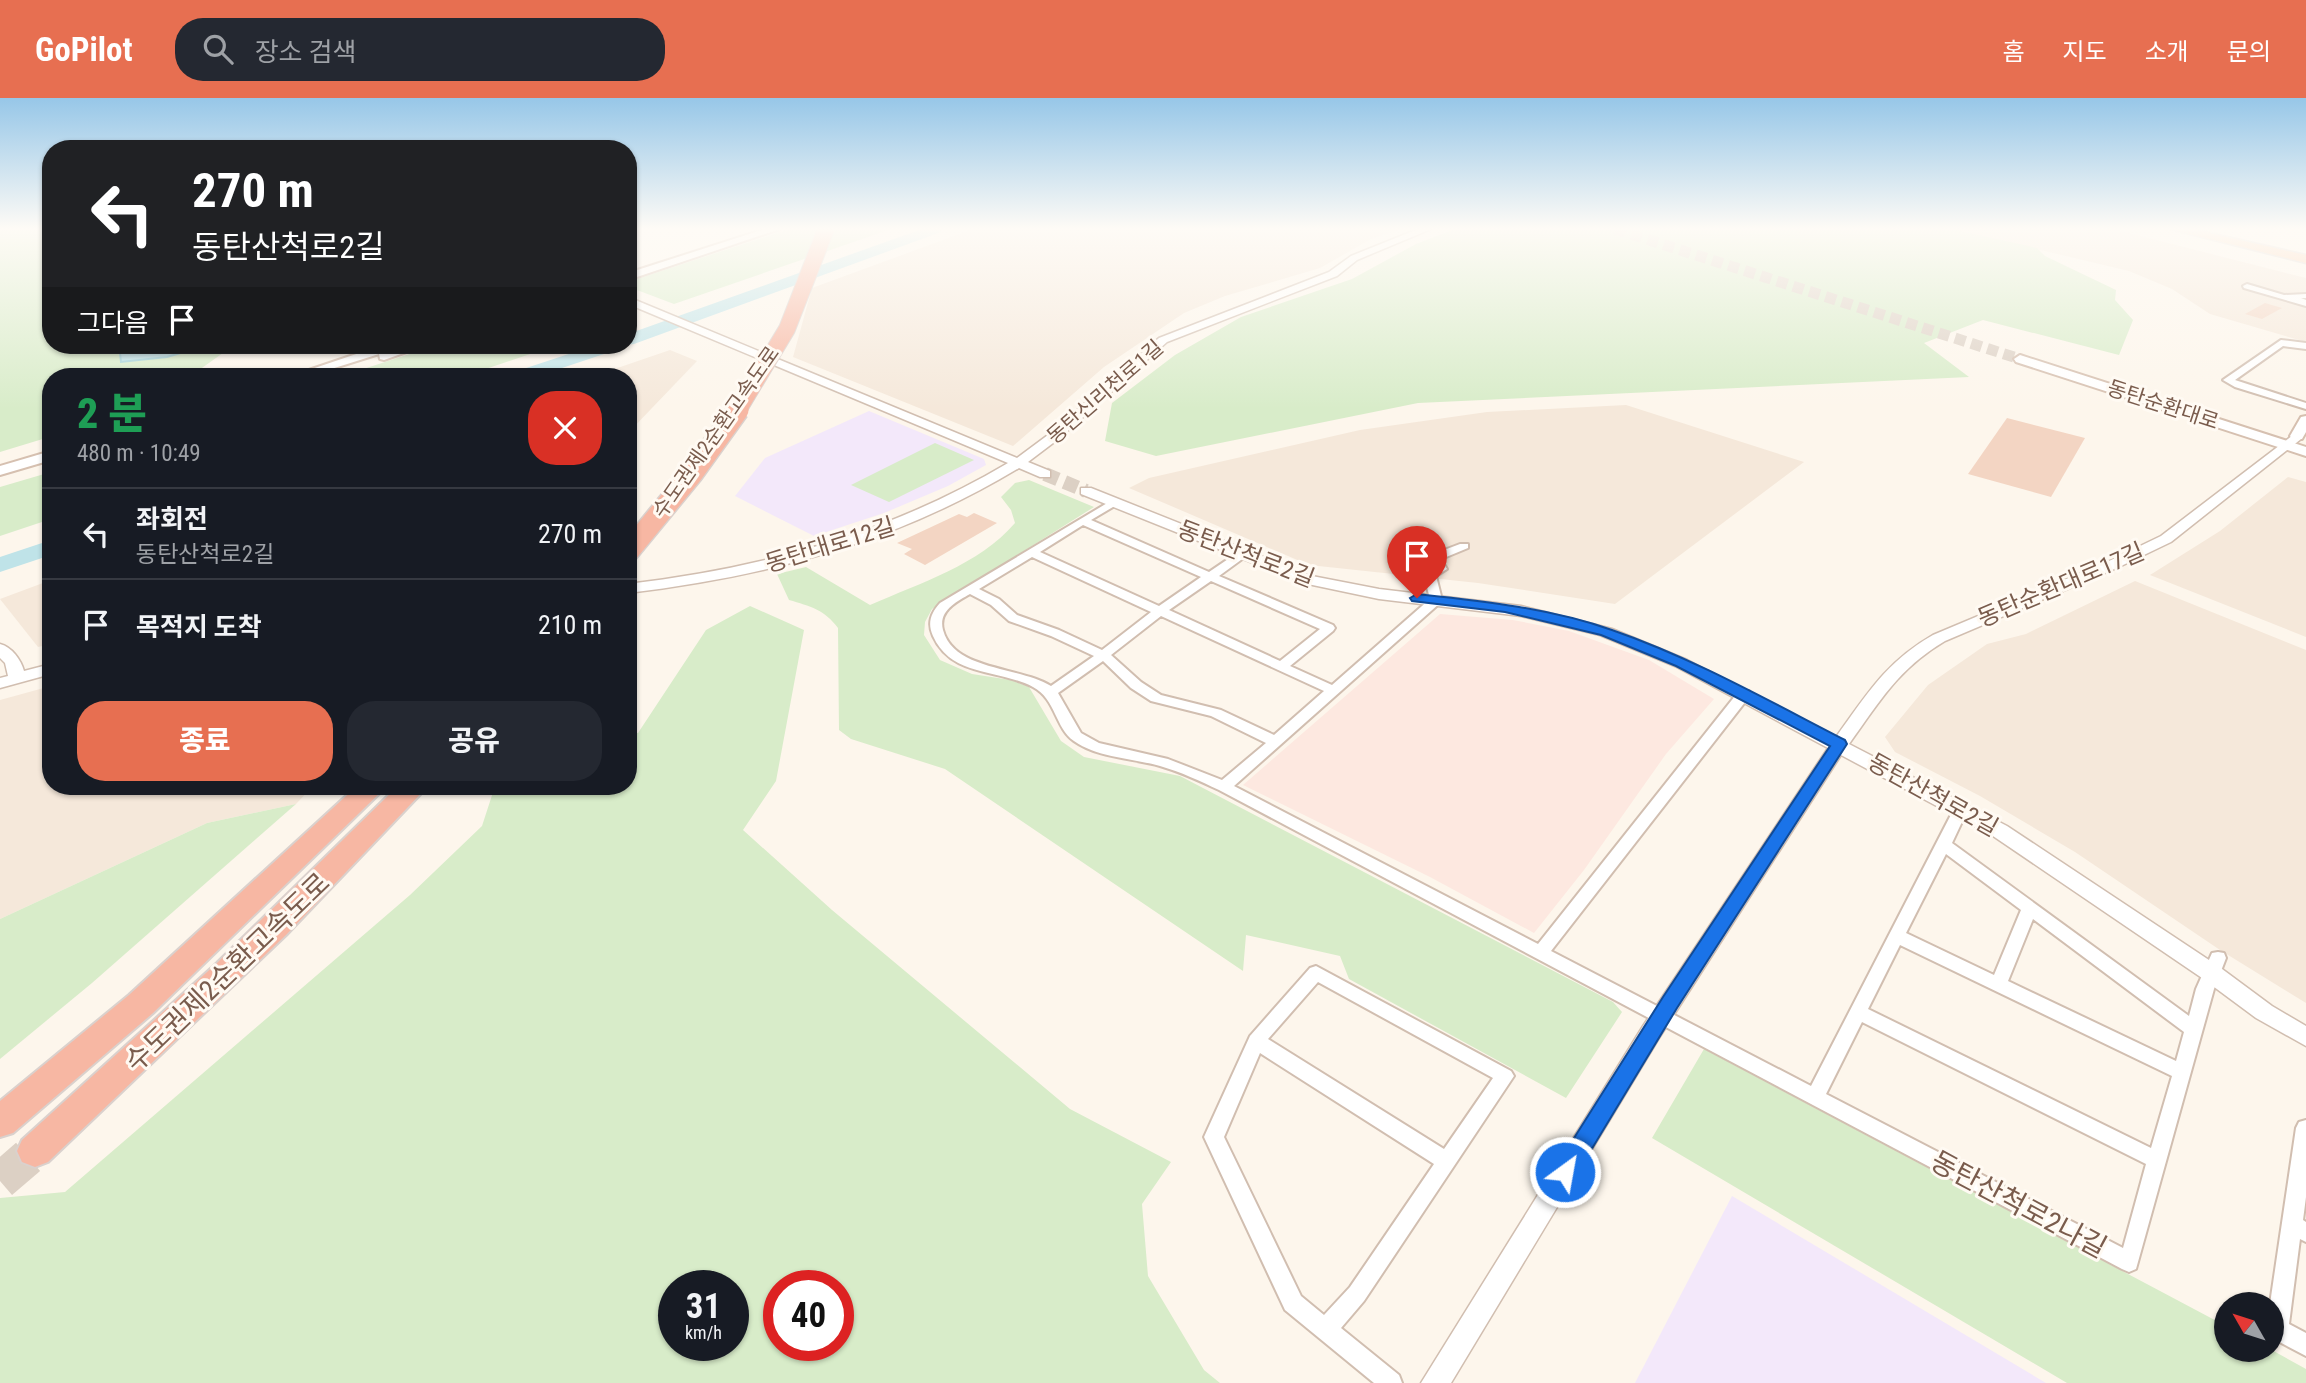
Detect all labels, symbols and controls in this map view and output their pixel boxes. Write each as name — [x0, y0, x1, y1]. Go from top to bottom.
search box — [175, 18, 665, 81]
text: GoPilot — [35, 30, 133, 69]
icon: search — [199, 30, 237, 68]
text: 장소 검색 — [255, 37, 356, 67]
text: 홈 — [2002, 38, 2024, 66]
text: 지도 — [2062, 38, 2107, 66]
text: 소개 — [2145, 38, 2189, 66]
text: 문의 — [2227, 38, 2271, 66]
text: 270 m — [192, 162, 314, 219]
icon: left — [77, 168, 168, 259]
text: 동탄산척로2길 — [192, 228, 384, 266]
icon: arrive — [163, 301, 201, 339]
text: 그다음 — [77, 308, 149, 338]
street label: 동탄신리천로1길 — [1042, 335, 1168, 449]
street label: 수도권제2순환고속도로 — [648, 342, 784, 522]
street label: 동탄순환대로 — [2104, 376, 2222, 434]
text: 2 분 — [77, 389, 147, 438]
button: close — [528, 391, 602, 465]
text: 480 m · 10:49 — [77, 440, 201, 467]
text: 좌회전 — [136, 504, 208, 534]
street label: 동탄대로12길 — [762, 512, 898, 578]
icon: left — [77, 515, 115, 553]
street label: 동탄산척로2길 — [1174, 515, 1318, 593]
text: 270 m — [538, 519, 602, 549]
pin — [1387, 526, 1447, 598]
icon: arrive — [1398, 537, 1436, 575]
street label: 동탄순환대로17길 — [1973, 537, 2149, 633]
text: 동탄산척로2길 — [136, 541, 274, 568]
icon: arrive — [77, 606, 115, 644]
text: 210 m — [538, 610, 602, 640]
text: 목적지 도착 — [136, 612, 262, 642]
button: 종료 — [77, 701, 333, 781]
button: 공유 — [347, 701, 602, 781]
street label: 동탄산척로2길 — [1863, 748, 2003, 842]
street label: 수도권제2순환고속도로 — [118, 866, 336, 1079]
position arrow — [1528, 1135, 1602, 1209]
street label: 동탄산척로2나길 — [1925, 1144, 2112, 1265]
speed limit sign: 40 — [763, 1270, 854, 1361]
text: 31 — [686, 1286, 721, 1327]
north arrow — [2214, 1292, 2284, 1362]
map controls — [2214, 1292, 2284, 1362]
text: km/h — [685, 1322, 722, 1343]

